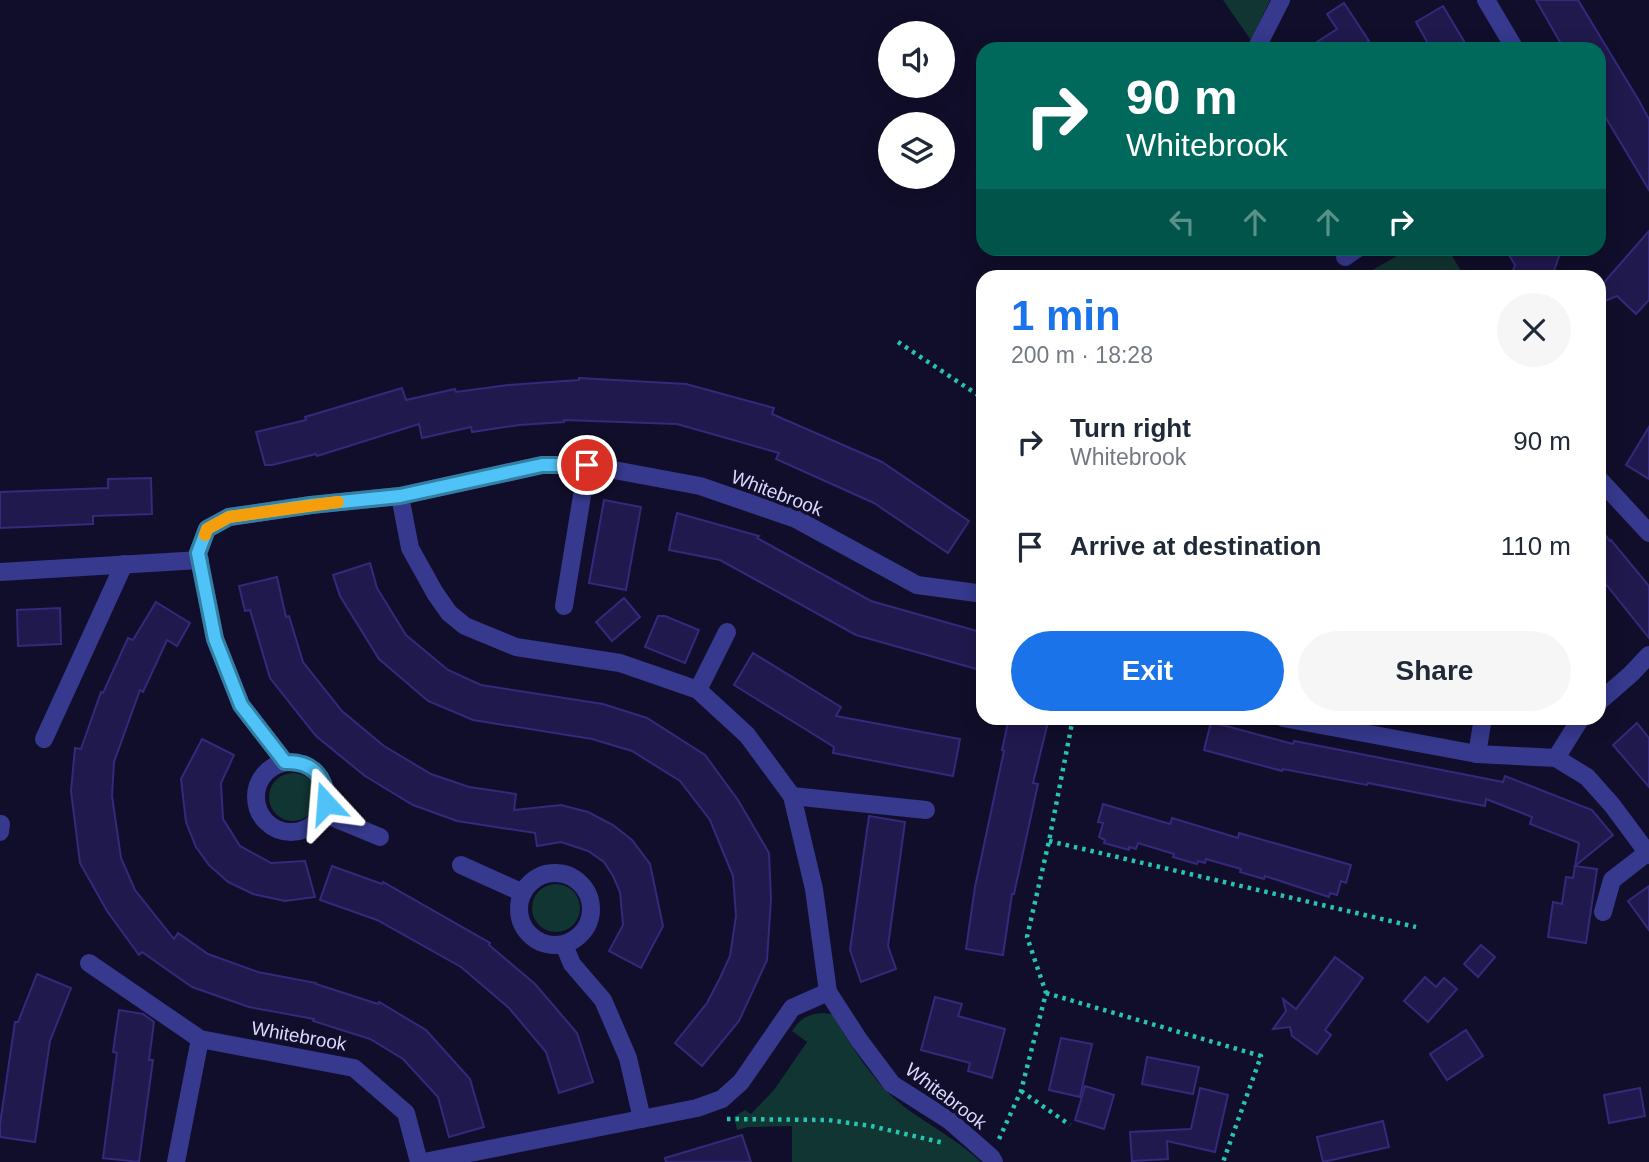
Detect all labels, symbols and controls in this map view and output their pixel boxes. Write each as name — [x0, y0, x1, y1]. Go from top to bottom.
map controls — [878, 21, 955, 189]
button: sound — [878, 21, 955, 98]
icon: right — [1011, 70, 1102, 161]
text: 90 m — [1126, 70, 1238, 124]
button: layers — [878, 112, 955, 189]
text: Whitebrook — [1126, 127, 1288, 163]
icon: left — [1163, 203, 1201, 241]
icon: ahead — [1236, 203, 1274, 241]
icon: ahead — [1309, 203, 1347, 241]
icon: right — [1382, 203, 1420, 241]
text: 1 min — [1011, 292, 1121, 339]
button: close — [1497, 293, 1571, 367]
text: 200 m · 18:28 — [1011, 342, 1153, 368]
text: Turn right — [1070, 413, 1191, 443]
icon: right — [1011, 423, 1049, 461]
text: 90 m — [1513, 426, 1571, 456]
pin — [557, 435, 617, 495]
text: Whitebrook — [1070, 444, 1186, 470]
icon: arrive — [568, 446, 606, 484]
street label: Whitebrook — [728, 466, 826, 520]
icon: arrive — [1011, 528, 1049, 566]
text: Arrive at destination — [1070, 531, 1321, 561]
text: 110 m — [1501, 531, 1571, 561]
button: Exit — [1011, 631, 1284, 711]
button: Share — [1298, 631, 1571, 711]
position arrow — [289, 766, 363, 840]
street label: Whitebrook — [250, 1017, 349, 1055]
street label: Whitebrook — [901, 1059, 991, 1134]

